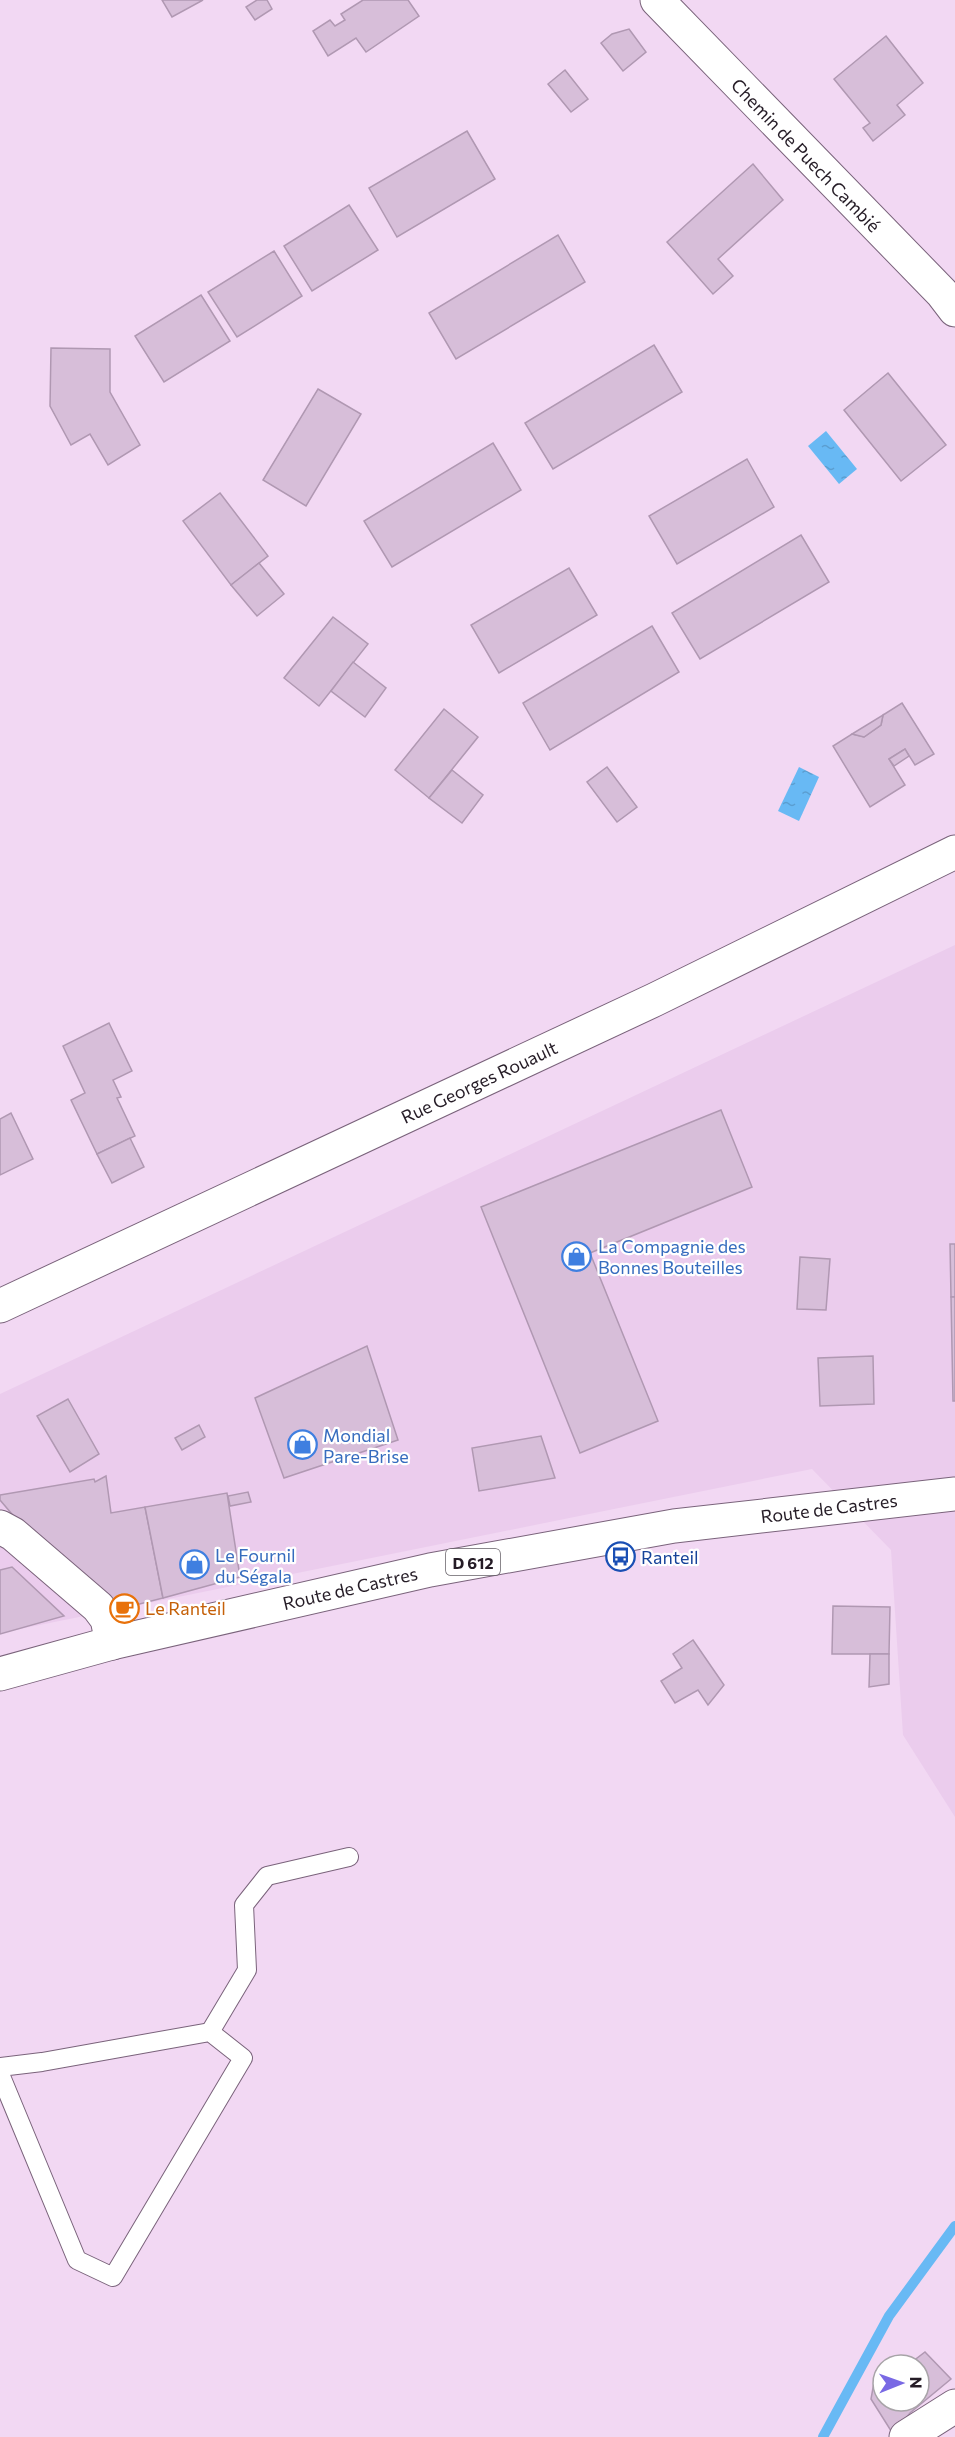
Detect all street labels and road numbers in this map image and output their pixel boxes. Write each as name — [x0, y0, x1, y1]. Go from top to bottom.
street label: Chemin de Puech Cambié — [727, 74, 885, 236]
street label: Rue Georges Rouault — [397, 1036, 561, 1128]
street label: Route de Castres — [759, 1489, 899, 1527]
road number: D 612 — [446, 1549, 500, 1575]
street label: Route de Castres — [280, 1562, 420, 1614]

